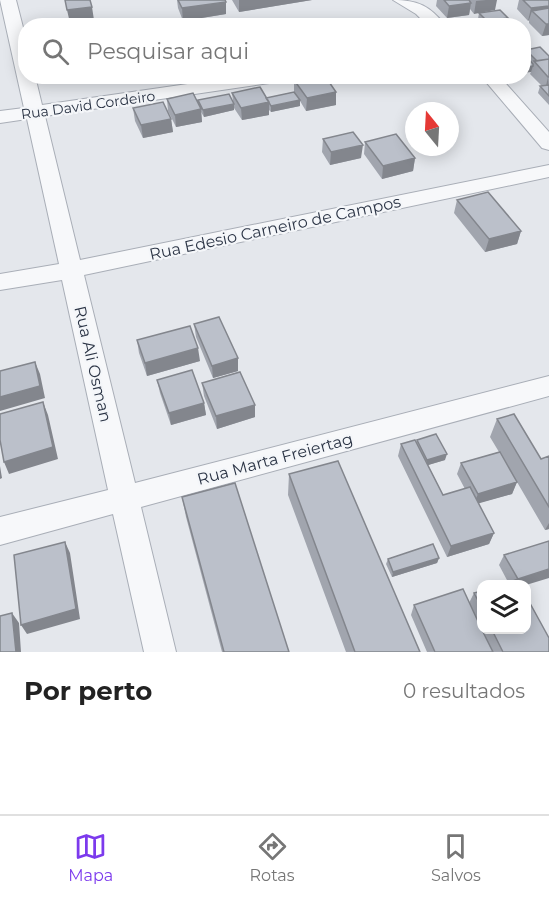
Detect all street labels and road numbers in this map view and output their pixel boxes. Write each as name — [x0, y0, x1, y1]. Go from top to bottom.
street label: Rua David Cordeiro — [20, 87, 157, 123]
street label: Rua Edesio Carneiro de Campos — [148, 192, 403, 264]
street label: Rua Ali Osman — [70, 304, 116, 424]
street label: Rua Marta Freiertag — [195, 429, 355, 489]

